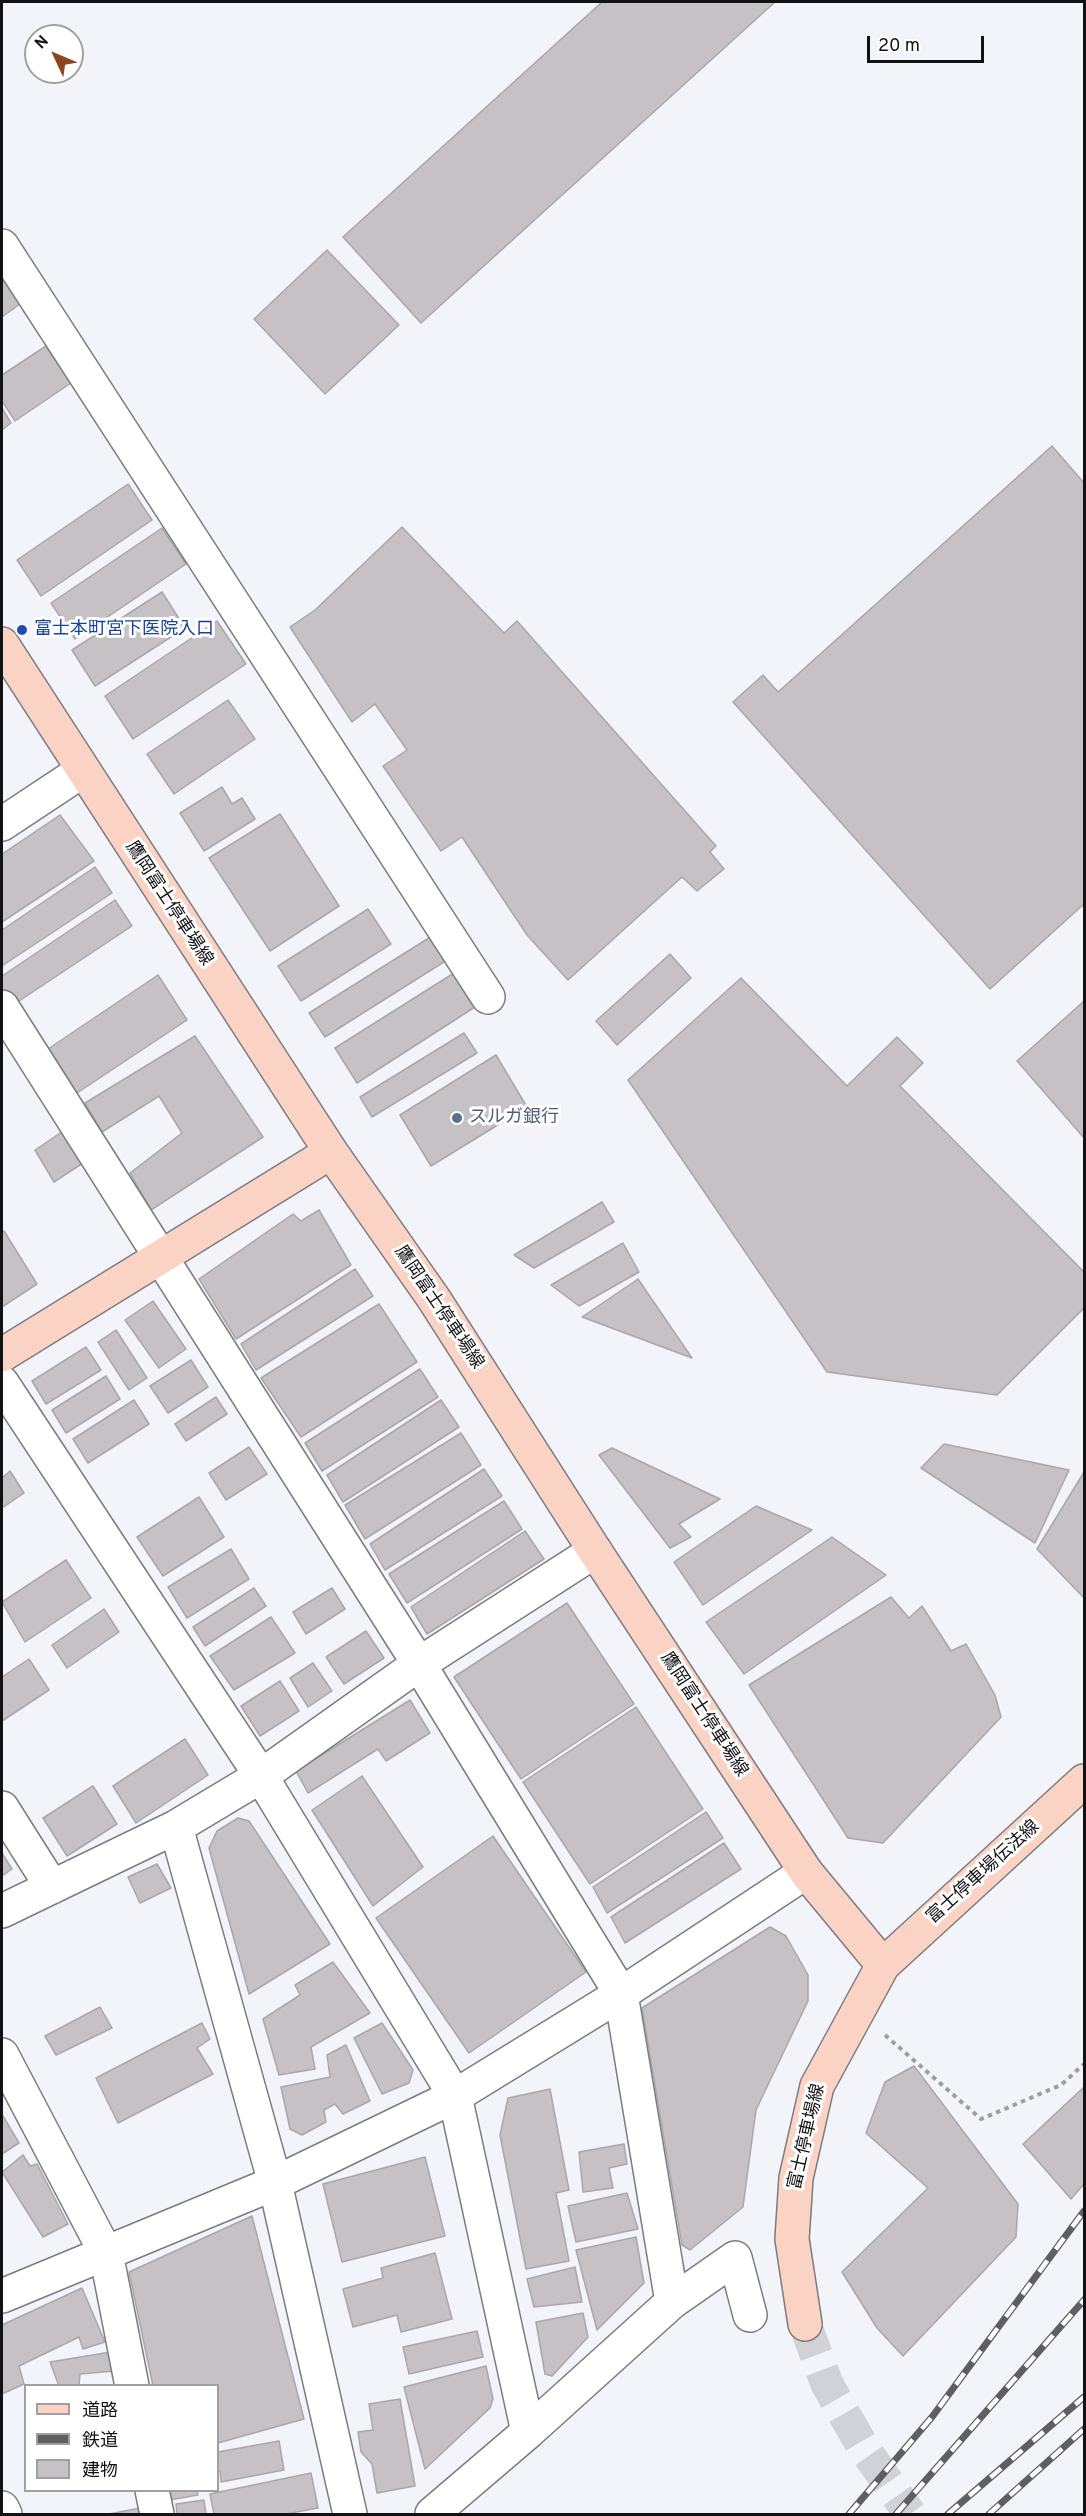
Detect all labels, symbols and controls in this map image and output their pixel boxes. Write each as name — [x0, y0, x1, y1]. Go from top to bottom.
north arrow — [24, 24, 84, 84]
scale bar — [870, 24, 987, 62]
text: N — [31, 32, 54, 54]
text: 20 m — [878, 35, 920, 58]
place label: 富士本町宮下医院入口 — [34, 619, 214, 641]
marker: 富士本町宮下医院入口 — [15, 623, 29, 637]
street label: 鷹岡富士停車場線 — [120, 838, 216, 970]
place label: スルガ銀行 — [469, 1107, 559, 1129]
marker: スルガ銀行 — [450, 1111, 464, 1125]
street label: 鷹岡富士停車場線 — [389, 1242, 487, 1374]
street label: 鷹岡富士停車場線 — [655, 1649, 751, 1781]
street label: 富士停車場伝法線 — [923, 1817, 1045, 1929]
street label: 富士停車場線 — [785, 2082, 831, 2192]
legend — [24, 2384, 219, 2492]
text: 道路 — [82, 2400, 118, 2423]
text: 鉄道 — [82, 2430, 118, 2453]
text: 建物 — [82, 2460, 118, 2483]

